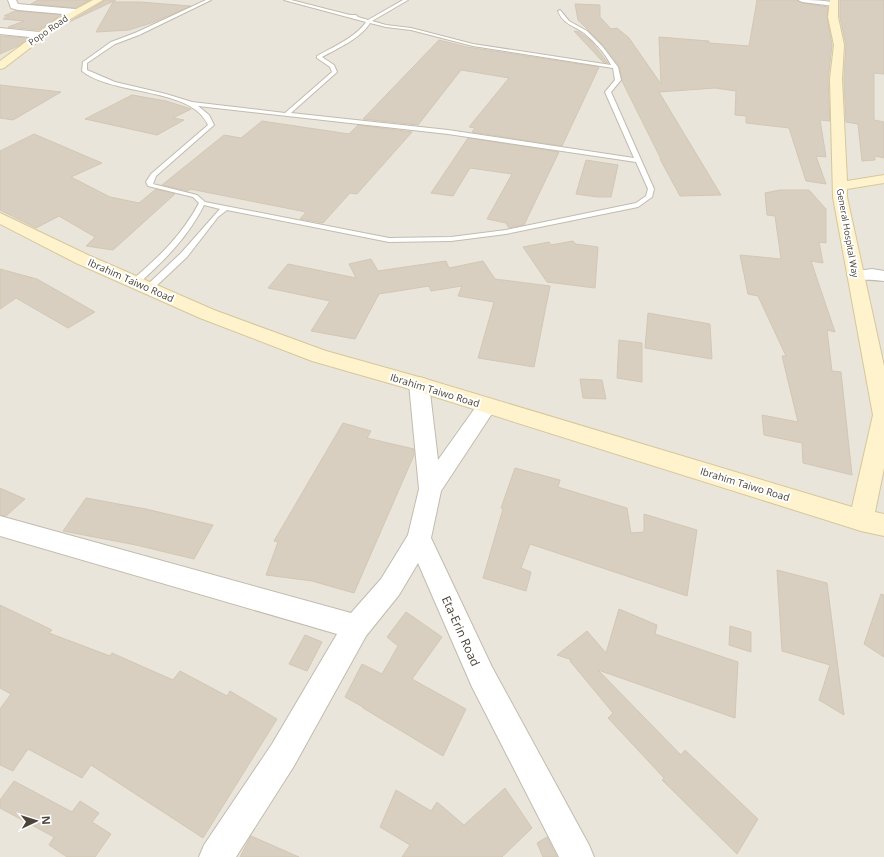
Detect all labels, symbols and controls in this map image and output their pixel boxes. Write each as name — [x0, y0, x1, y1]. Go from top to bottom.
street label: Popo Road — [26, 12, 70, 48]
street label: General Hospital Way — [834, 187, 862, 279]
street label: Ibrahim Taiwo Road — [86, 255, 176, 305]
street label: Ibrahim Taiwo Road — [389, 370, 481, 410]
street label: Ibrahim Taiwo Road — [699, 464, 791, 504]
street label: Eta-Erin Road — [438, 593, 484, 669]
north arrow — [16, 801, 56, 841]
text: N — [39, 815, 54, 825]

